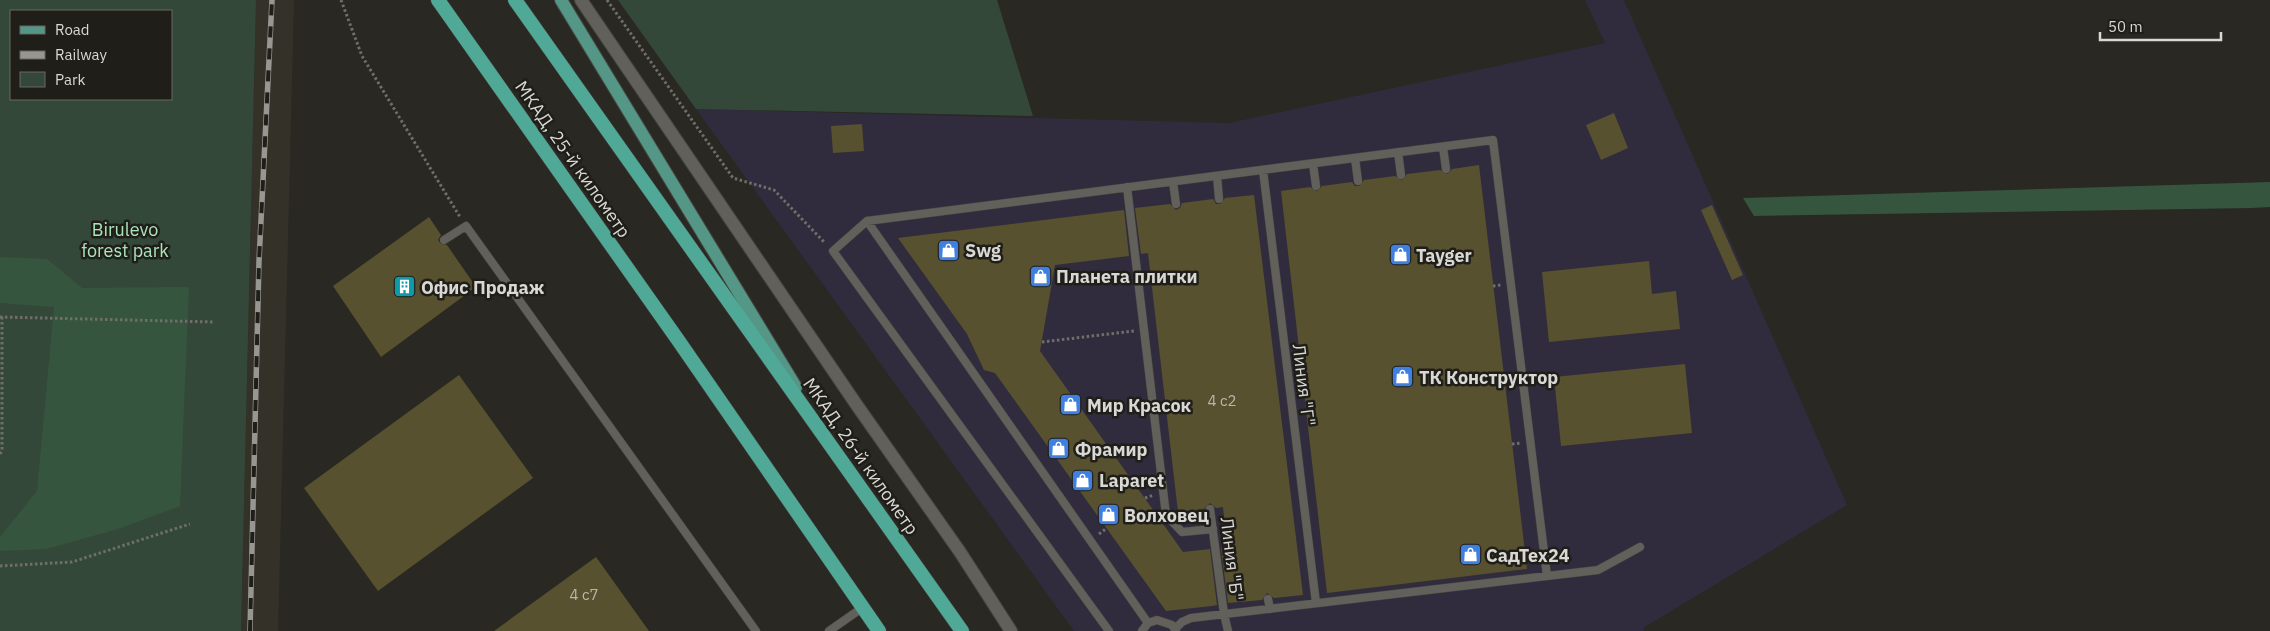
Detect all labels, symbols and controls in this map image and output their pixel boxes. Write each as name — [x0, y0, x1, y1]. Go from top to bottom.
legend — [10, 10, 172, 100]
scale bar — [2100, 10, 2221, 42]
text: 50 m — [2108, 17, 2143, 36]
text: Road — [55, 20, 90, 39]
text: Railway — [55, 45, 108, 64]
text: Park — [55, 70, 85, 89]
street label: МКАД, 25-й километр — [510, 76, 636, 242]
park label: Birulevo forest park — [81, 218, 169, 262]
shop icon: Swg — [937, 238, 961, 262]
place label: Swg — [965, 239, 1001, 262]
shop icon: Tayger — [1388, 243, 1412, 267]
place label: Tayger — [1416, 244, 1472, 267]
shop icon: Планета плитки — [1028, 264, 1052, 288]
place label: Планета плитки — [1056, 265, 1198, 288]
building icon: Офис Продаж — [393, 275, 417, 299]
place label: Офис Продаж — [421, 276, 544, 299]
street label: Линия "Г" — [1288, 343, 1320, 427]
shop icon: ТК Конструктор — [1391, 365, 1415, 389]
place label: ТК Конструктор — [1419, 366, 1558, 389]
street label: МКАД, 26-й километр — [798, 373, 924, 539]
house number: 4 с2 — [1207, 391, 1237, 410]
shop icon: Мир Красок — [1059, 393, 1083, 417]
place label: Мир Красок — [1087, 394, 1191, 417]
shop icon: Фрамир — [1047, 437, 1071, 461]
place label: Фрамир — [1075, 438, 1148, 461]
shop icon: Laparet — [1071, 468, 1095, 492]
place label: Laparet — [1099, 469, 1164, 492]
shop icon: Волховец — [1096, 503, 1120, 527]
place label: Волховец — [1124, 504, 1209, 527]
street label: Линия "Б" — [1215, 516, 1249, 602]
shop icon: СадТех24 — [1458, 543, 1482, 567]
place label: СадТех24 — [1486, 544, 1570, 567]
house number: 4 с7 — [569, 585, 599, 604]

